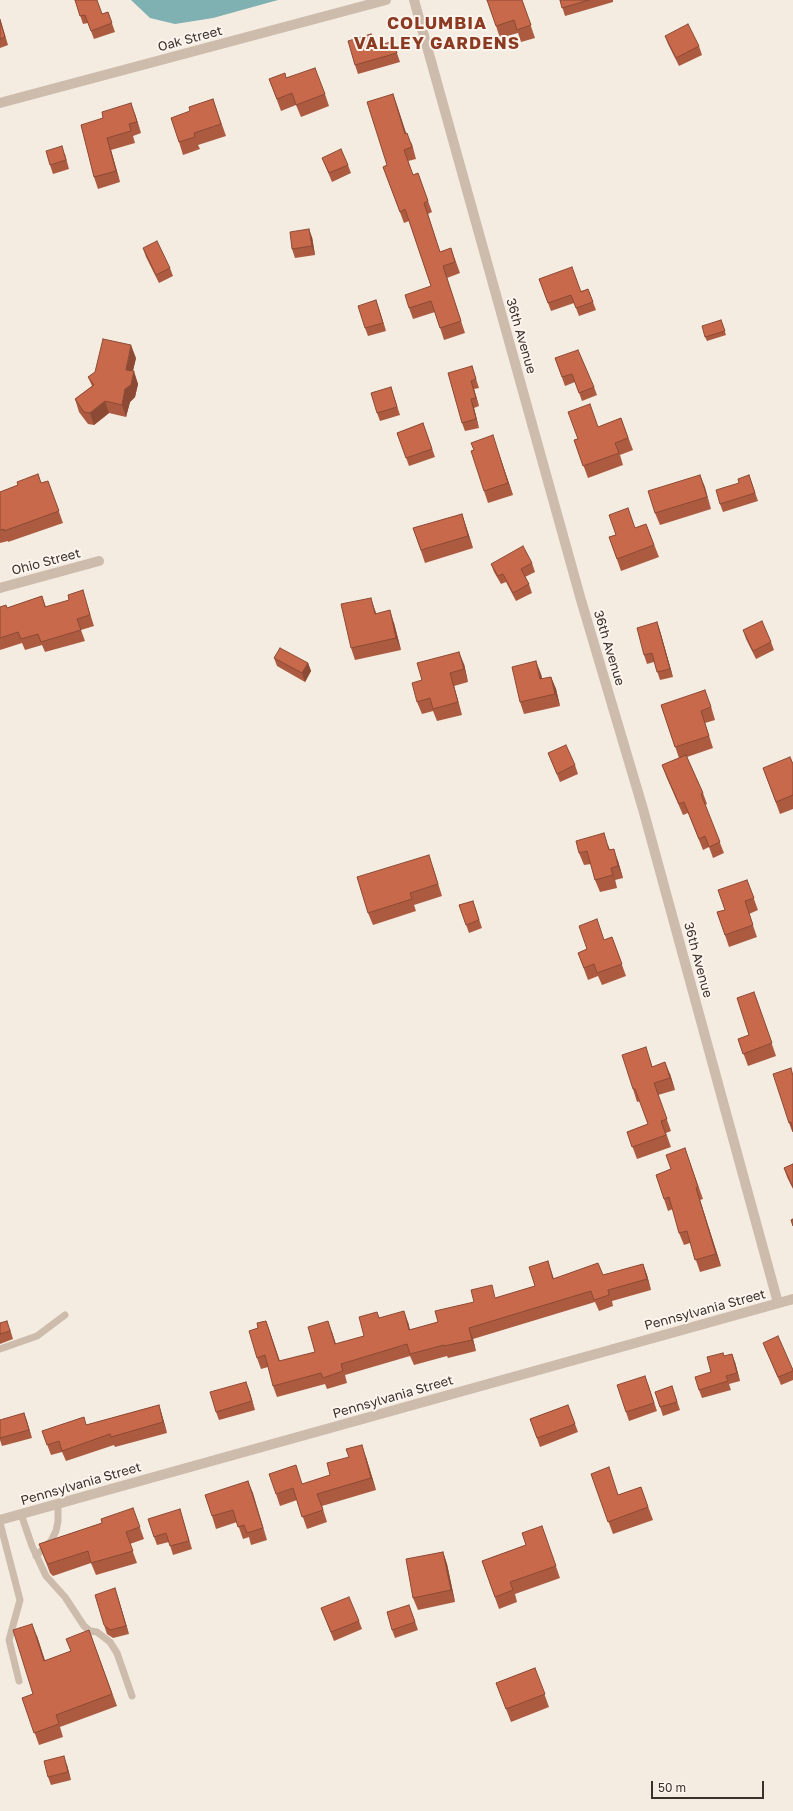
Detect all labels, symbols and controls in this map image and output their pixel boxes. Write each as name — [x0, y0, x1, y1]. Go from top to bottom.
district label: COLUMBIA VALLEY GARDENS — [354, 14, 520, 54]
street label: Oak Street — [156, 23, 224, 55]
street label: 36th Avenue — [503, 296, 539, 376]
street label: Ohio Street — [10, 545, 82, 579]
street label: 36th Avenue — [590, 609, 628, 687]
street label: 36th Avenue — [680, 920, 716, 1000]
street label: Pennsylvania Street — [643, 1286, 767, 1334]
street label: Pennsylvania Street — [331, 1372, 455, 1422]
street label: Pennsylvania Street — [19, 1459, 143, 1509]
scale bar — [653, 1773, 766, 1799]
text: 50 m — [658, 1780, 686, 1795]

